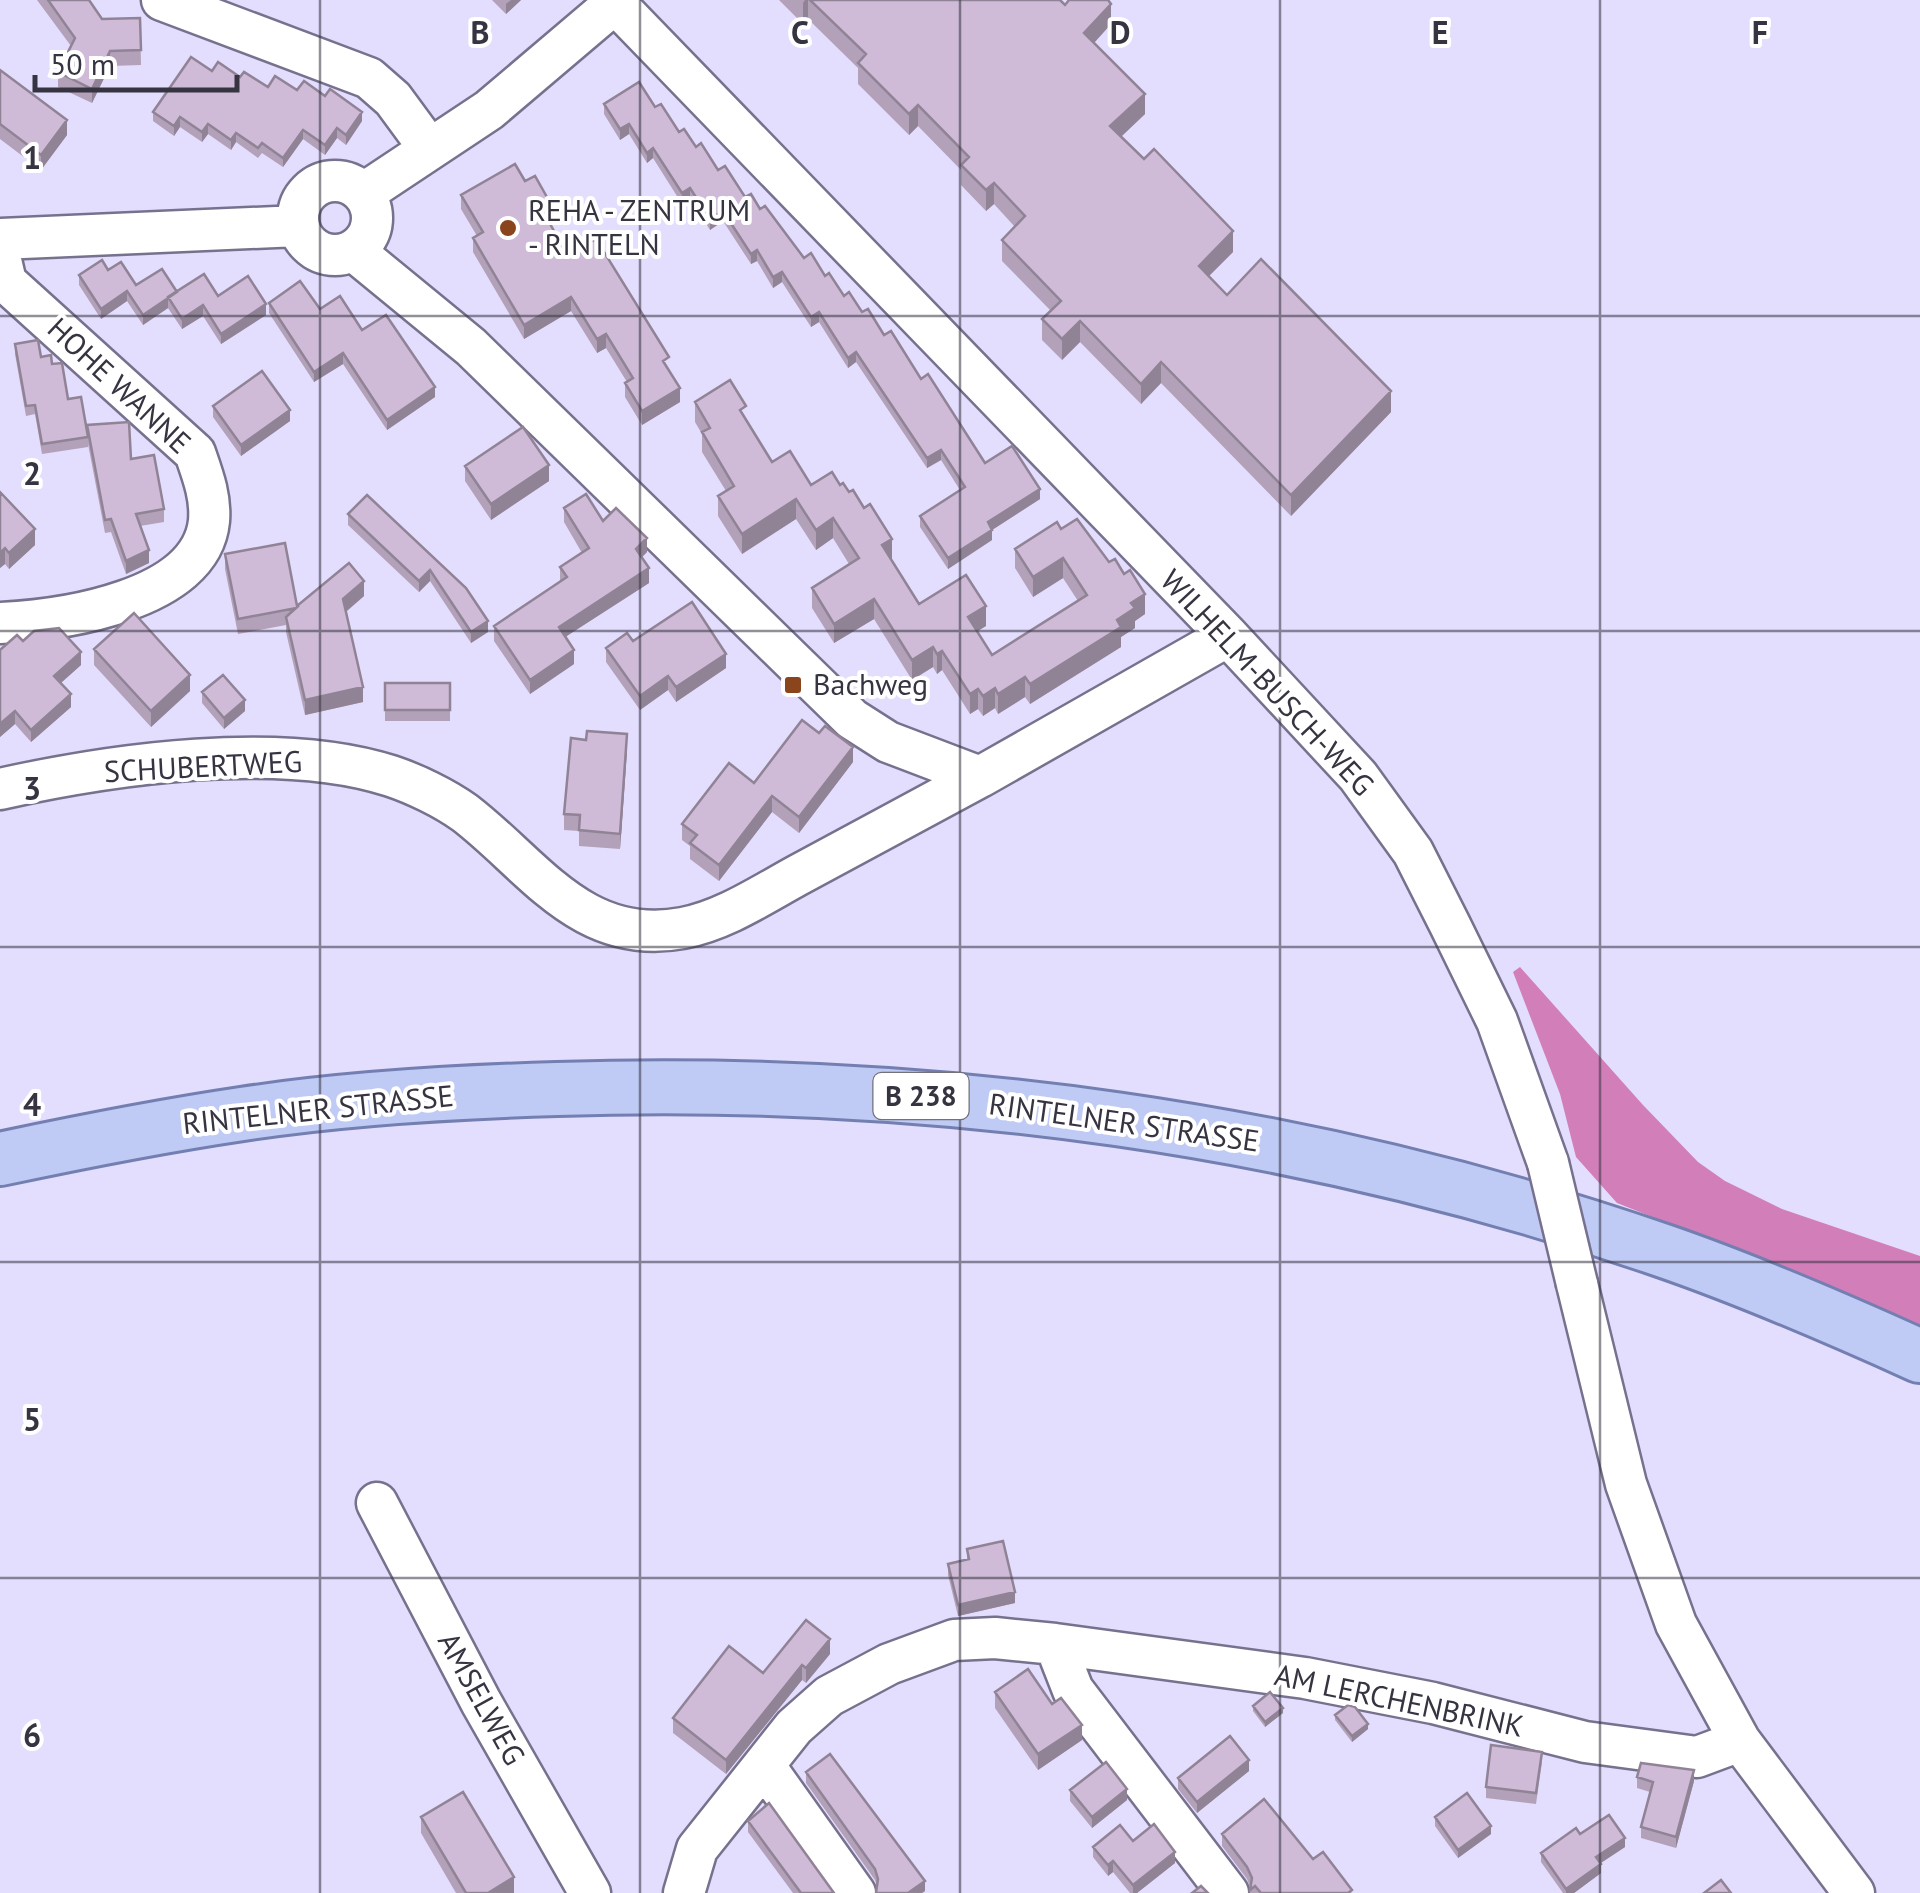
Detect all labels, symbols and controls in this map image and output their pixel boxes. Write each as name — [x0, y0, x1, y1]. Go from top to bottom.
text: B — [471, 11, 489, 53]
text: C — [791, 11, 809, 53]
text: D — [1110, 11, 1130, 53]
text: E — [1432, 11, 1448, 53]
text: F — [1752, 11, 1768, 53]
scale bar — [35, 30, 238, 92]
text: 50 m — [50, 44, 115, 83]
text: 1 — [23, 136, 41, 178]
place label: REHA - ZENTRUM - RINTELN — [528, 190, 750, 263]
marker: REHA - ZENTRUM - RINTELN — [497, 217, 519, 239]
street label: HOHE WANNE — [40, 308, 200, 461]
text: 2 — [23, 452, 41, 494]
street label: WILHELM-BUSCH-WEG — [1153, 561, 1383, 803]
place label: Bachweg — [813, 664, 928, 703]
marker: Bachweg — [782, 674, 804, 696]
street label: SCHUBERTWEG — [103, 741, 303, 790]
text: 3 — [23, 767, 41, 809]
road number: B 238 — [874, 1073, 968, 1119]
street label: RINTELNER STRASSE — [180, 1075, 455, 1142]
text: 4 — [23, 1083, 41, 1125]
street label: RINTELNER STRASSE — [987, 1083, 1262, 1160]
text: 5 — [23, 1398, 41, 1440]
street label: AMSELWEG — [430, 1625, 535, 1772]
street label: AM LERCHENBRINK — [1271, 1654, 1527, 1745]
text: 6 — [23, 1714, 41, 1756]

